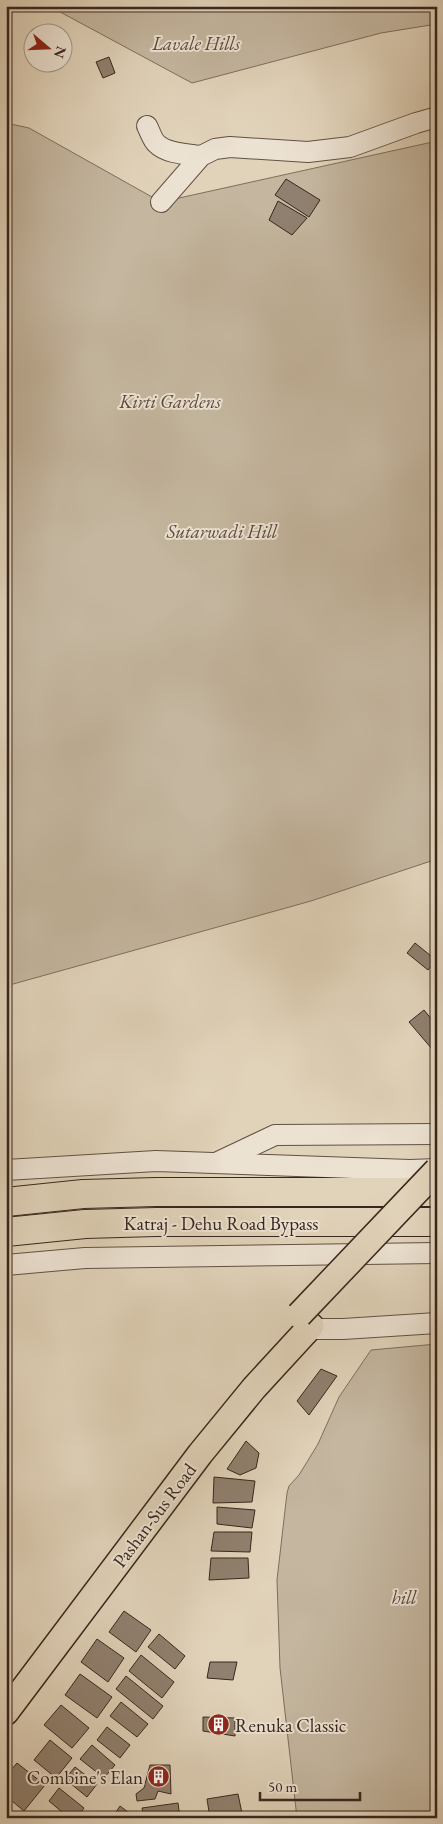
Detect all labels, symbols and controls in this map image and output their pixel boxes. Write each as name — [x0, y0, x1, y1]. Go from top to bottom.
north arrow — [22, 22, 72, 72]
park label: Lavale Hills — [151, 31, 241, 56]
text: N — [50, 44, 71, 61]
park label: Kirti Gardens — [118, 389, 221, 414]
park label: Sutarwadi Hill — [166, 519, 278, 544]
street label: Katraj - Dehu Road Bypass — [123, 1211, 319, 1236]
street label: Pashan-Sus Road — [107, 1458, 202, 1573]
park label: hill — [392, 1585, 417, 1610]
building icon: Renuka Classic — [207, 1713, 231, 1737]
place label: Renuka Classic — [235, 1713, 347, 1738]
place label: Combine's Elan — [27, 1765, 143, 1790]
building icon: Combine's Elan — [147, 1765, 171, 1789]
scale bar — [260, 1769, 360, 1801]
text: 50 m — [268, 1777, 297, 1796]

